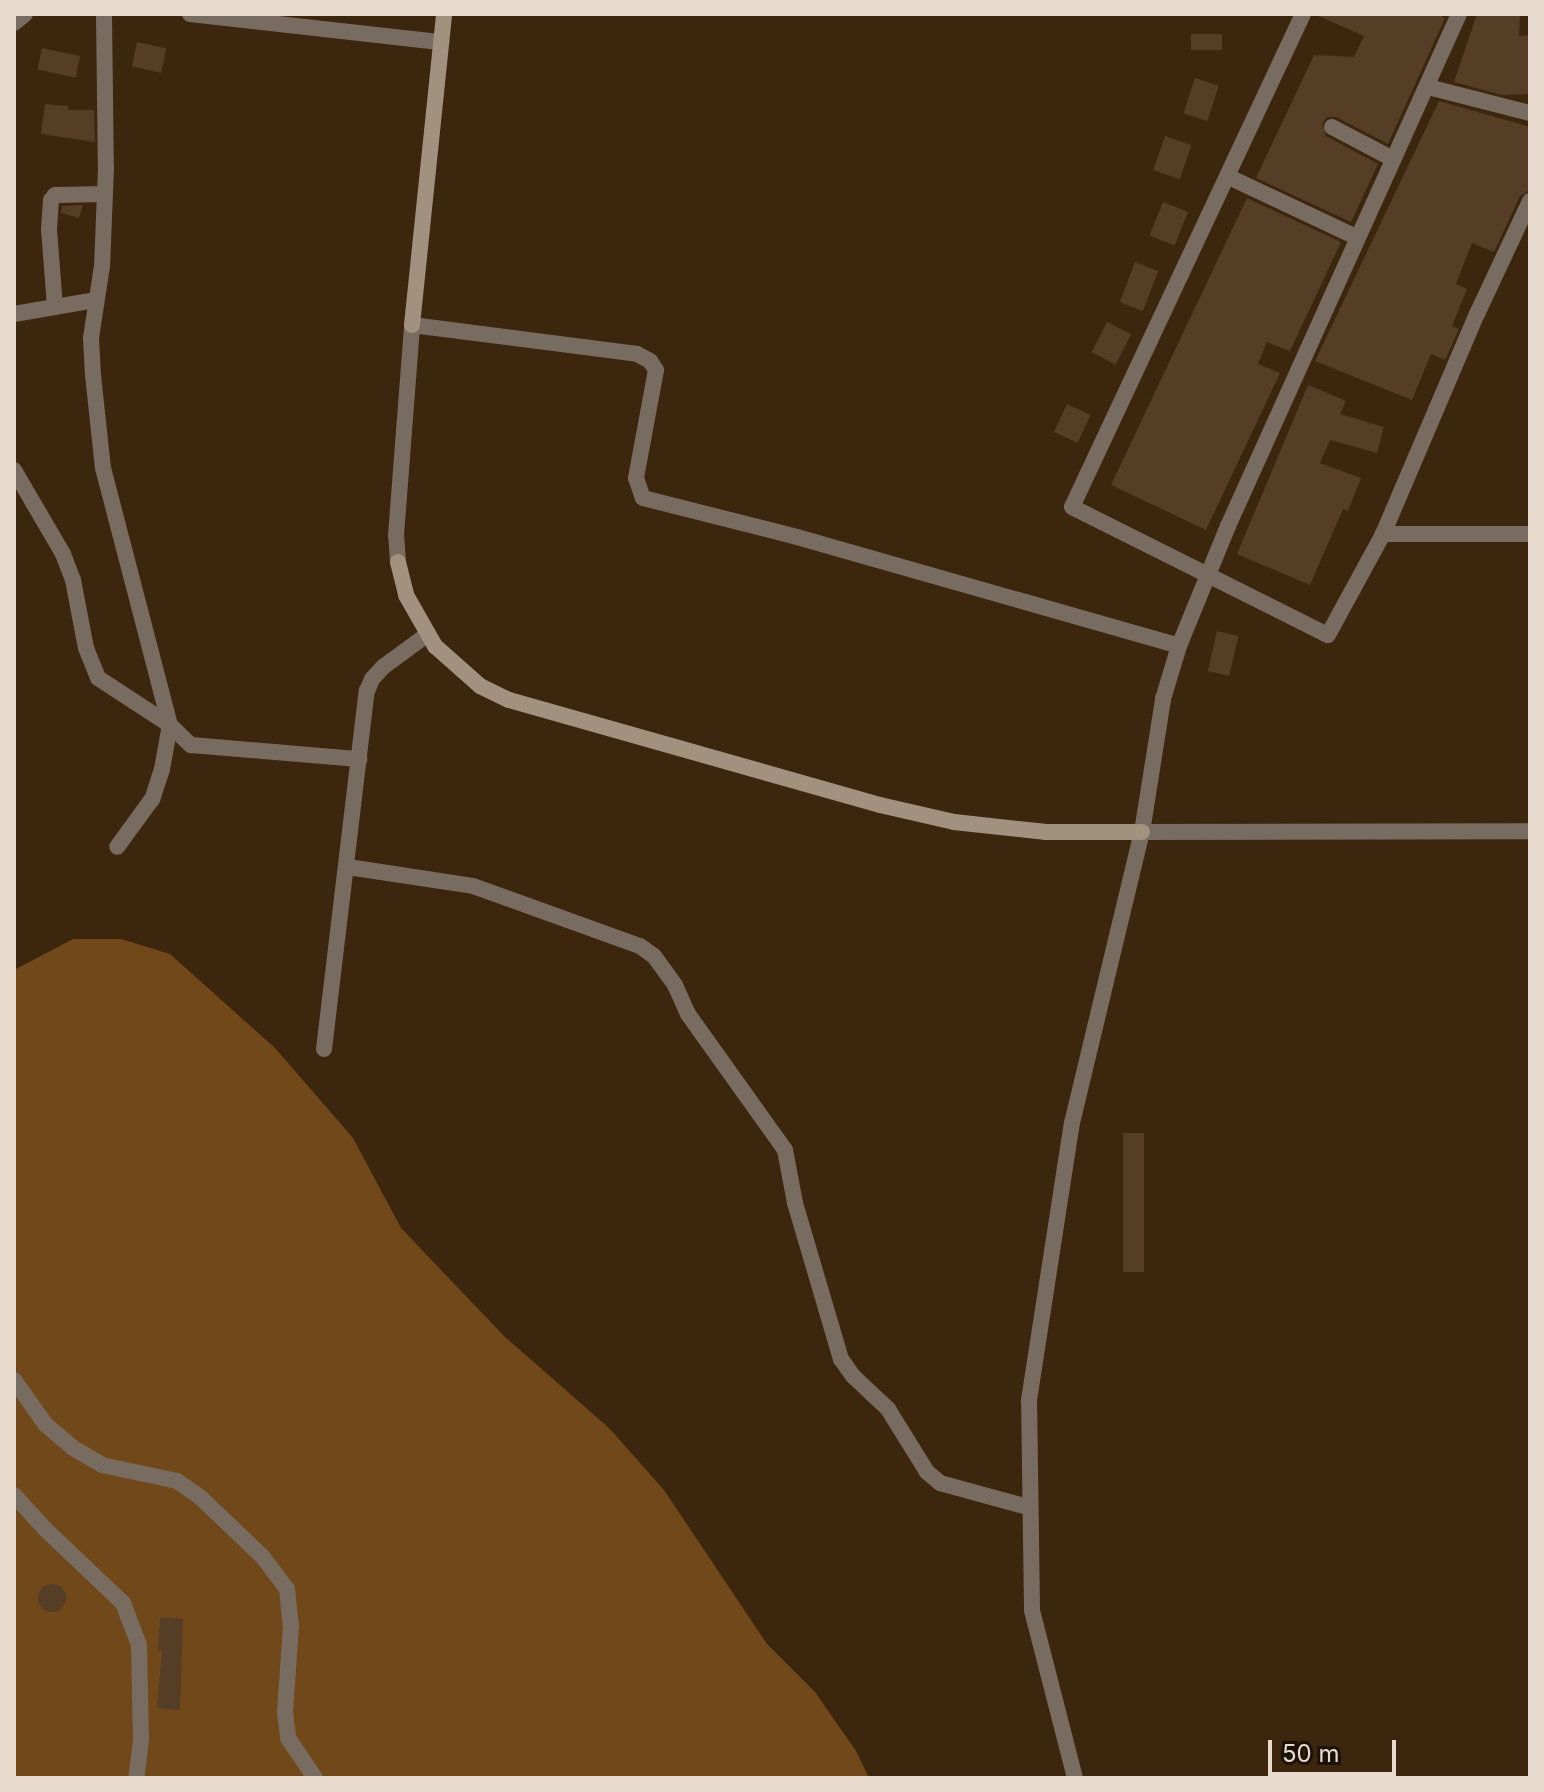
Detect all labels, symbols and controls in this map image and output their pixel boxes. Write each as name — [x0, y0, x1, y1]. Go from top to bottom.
scale bar — [1272, 1724, 1400, 1774]
text: 50 m — [1282, 1739, 1340, 1768]

